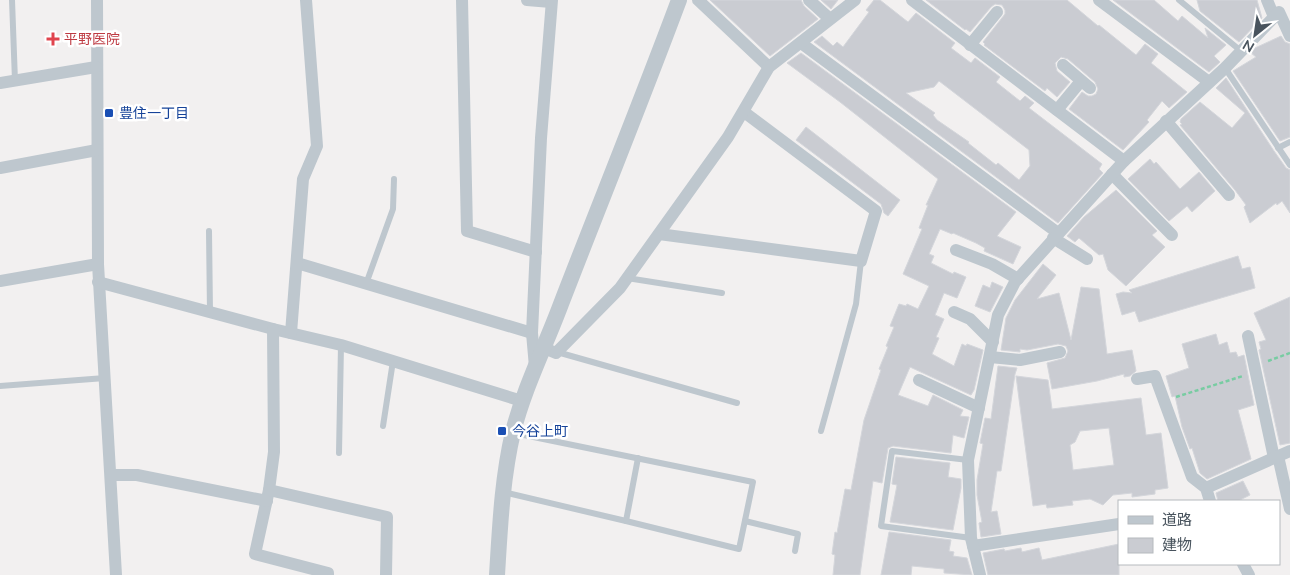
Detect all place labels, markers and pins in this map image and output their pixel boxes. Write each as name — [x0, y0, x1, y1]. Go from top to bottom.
place label: 平野医院 — [64, 30, 120, 48]
marker: 平野医院 — [46, 32, 60, 46]
place label: 豊住一丁目 — [119, 104, 189, 122]
marker: 豊住一丁目 — [103, 107, 115, 119]
place label: 今谷上町 — [512, 422, 568, 440]
marker: 今谷上町 — [496, 425, 508, 437]

